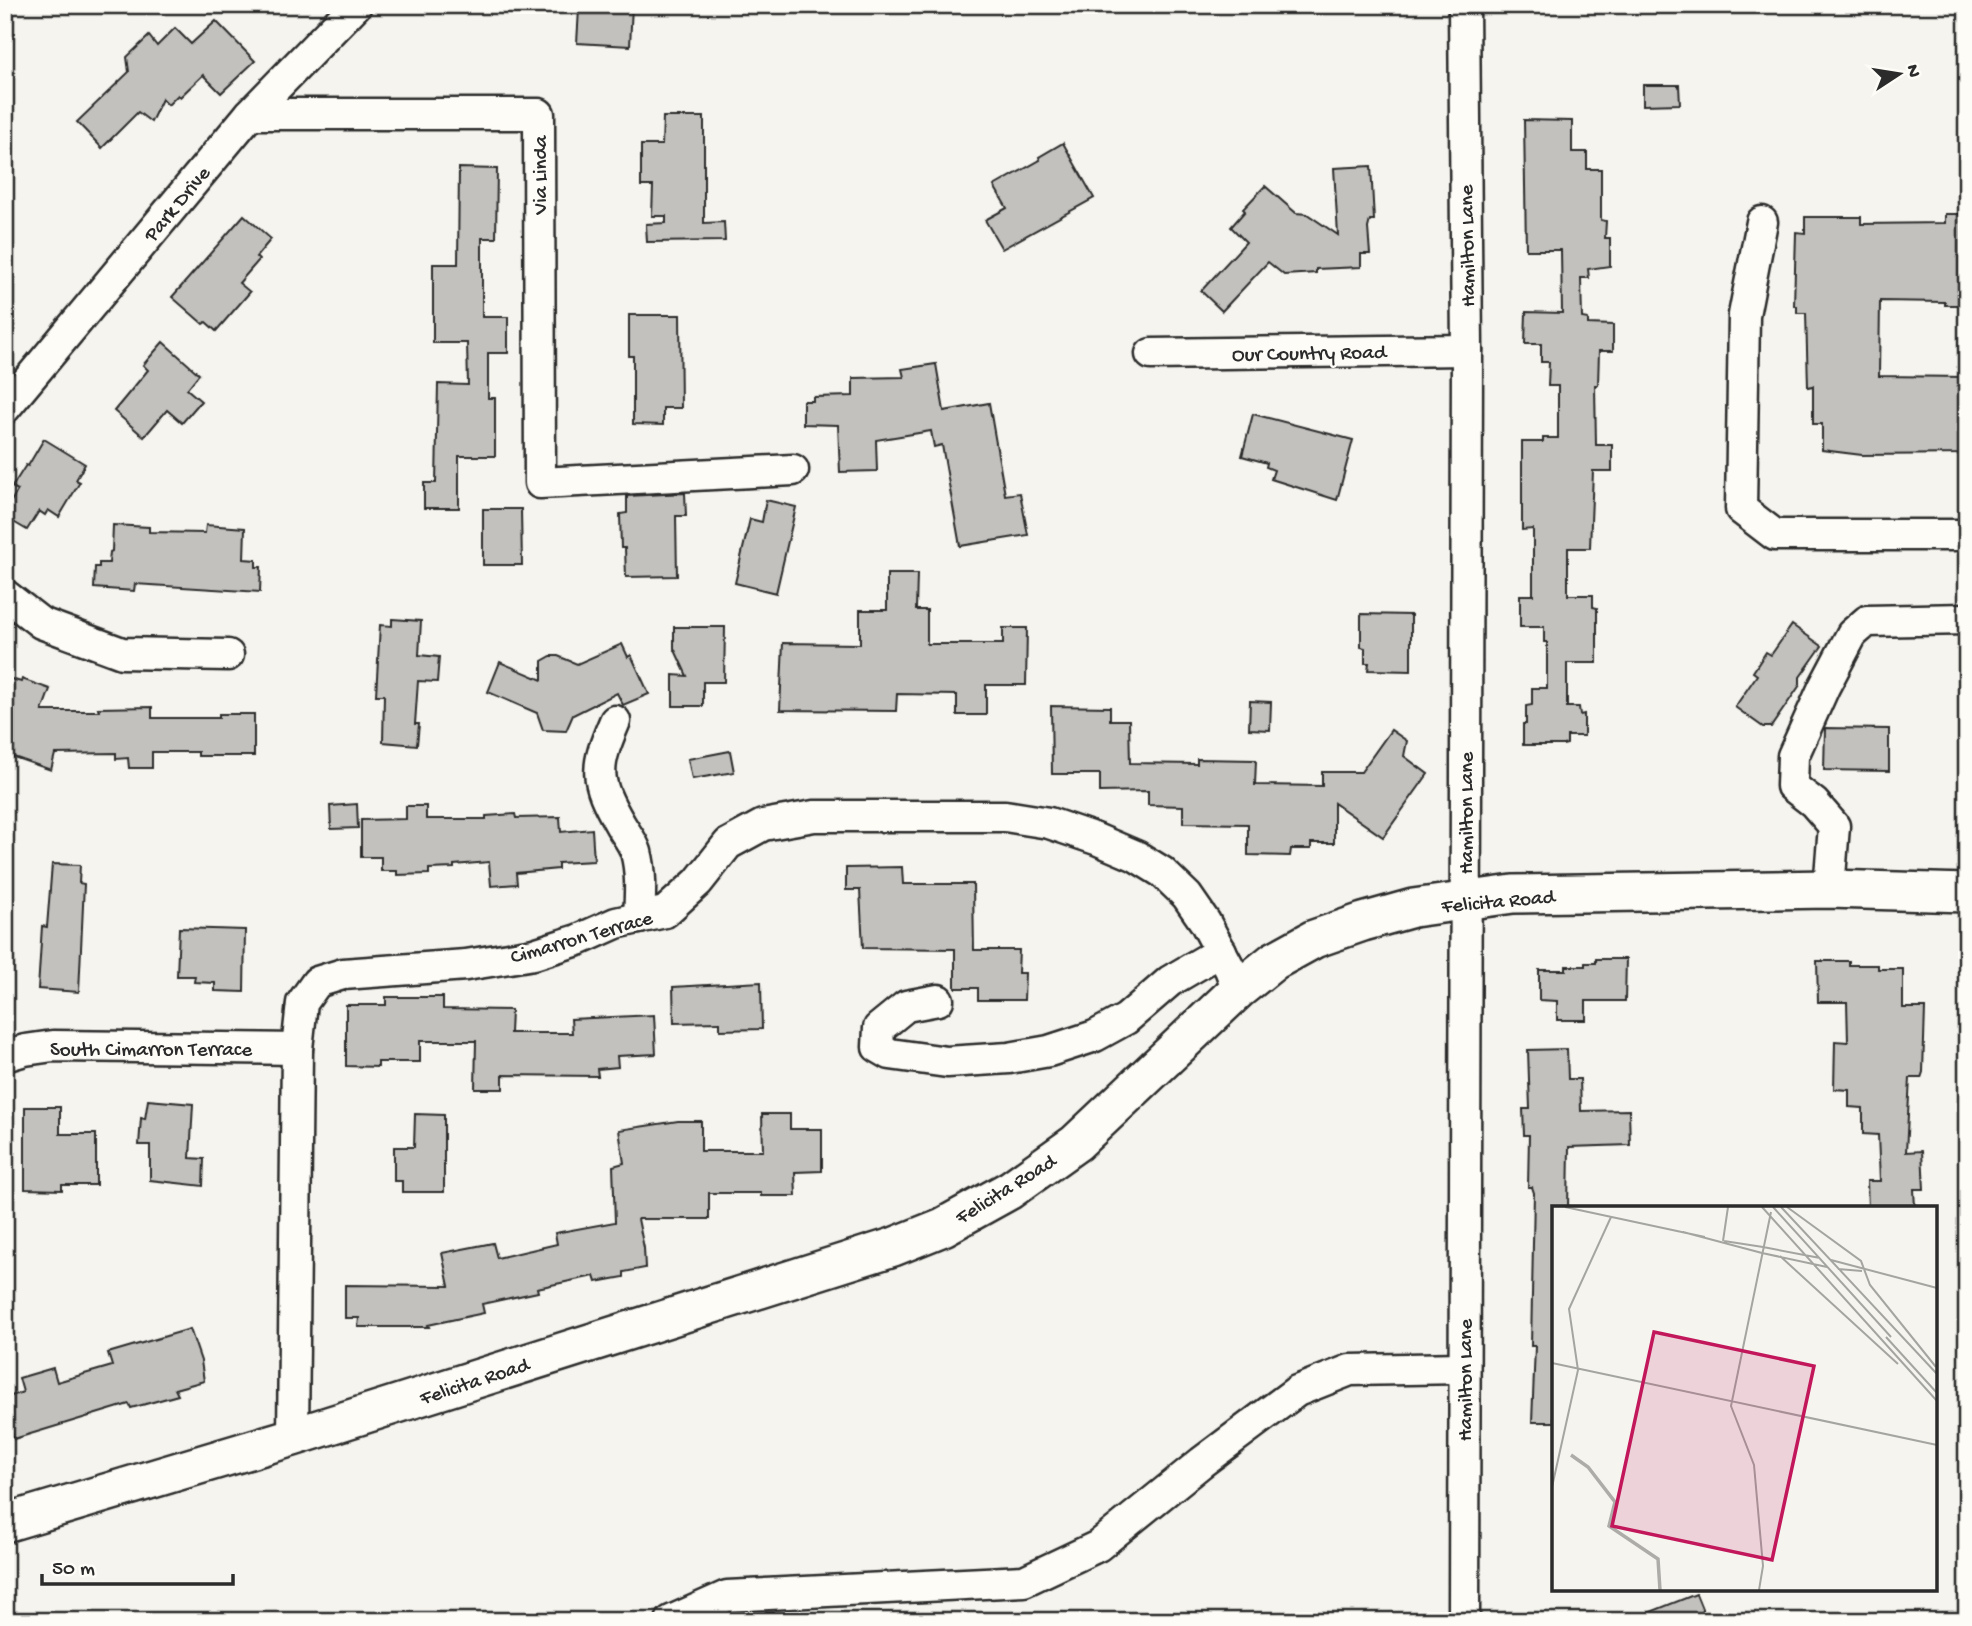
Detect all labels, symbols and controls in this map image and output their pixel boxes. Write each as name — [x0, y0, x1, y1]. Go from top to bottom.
north arrow — [1864, 38, 1934, 108]
text: N — [1900, 63, 1925, 80]
street label: Via Linda — [530, 134, 555, 216]
street label: Park Drive — [139, 162, 218, 249]
street label: Hamilton Lane — [1456, 183, 1483, 307]
street label: Our Country Road — [1232, 342, 1388, 369]
street label: Hamilton Lane — [1456, 751, 1481, 874]
street label: Felicita Road — [1440, 886, 1558, 921]
street label: Cimarron Terrace — [508, 907, 657, 972]
street label: South Cimarron Terrace — [50, 1039, 253, 1064]
street label: Felicita Road — [951, 1149, 1063, 1232]
inset map — [1552, 1206, 1937, 1591]
street label: Hamilton Lane — [1455, 1318, 1480, 1441]
street label: Felicita Road — [416, 1353, 535, 1413]
scale bar — [42, 1542, 233, 1586]
text: 50 m — [52, 1558, 95, 1583]

